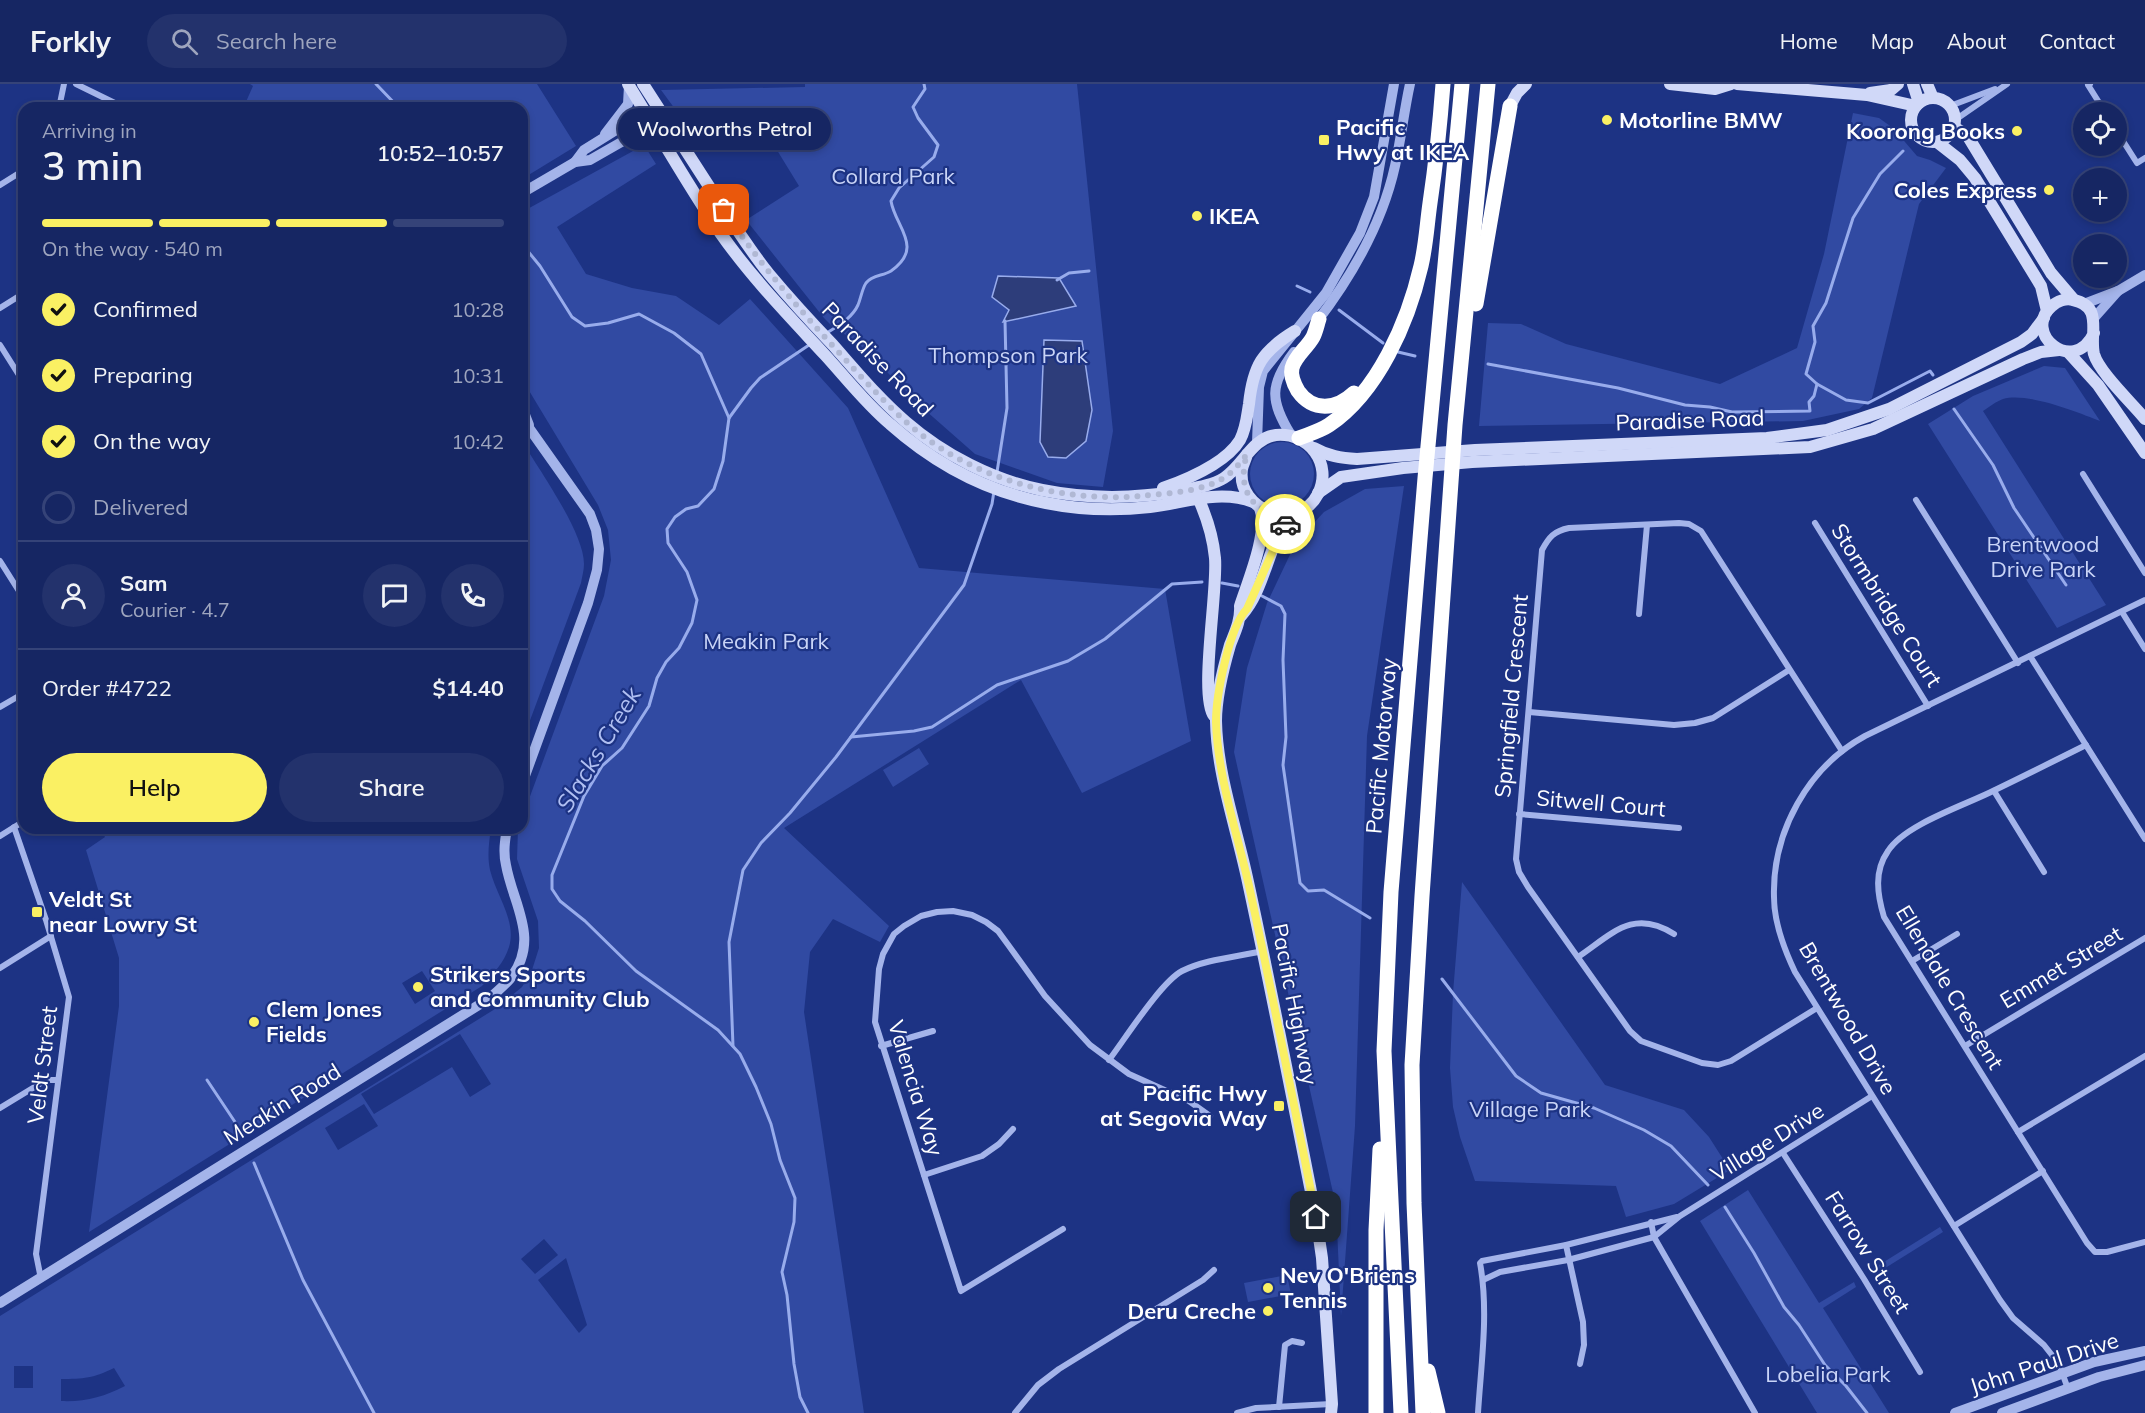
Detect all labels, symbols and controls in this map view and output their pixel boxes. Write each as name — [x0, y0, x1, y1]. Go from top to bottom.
search box — [147, 14, 567, 68]
text: Forkly — [30, 24, 111, 59]
icon: search — [168, 25, 201, 58]
text: Search here — [216, 27, 337, 55]
text: Home — [1780, 28, 1838, 54]
text: Map — [1871, 28, 1914, 54]
text: About — [1947, 28, 2006, 54]
text: Contact — [2039, 28, 2115, 54]
map controls — [2073, 102, 2127, 288]
button: locate — [2073, 102, 2127, 156]
place label: Motorline BMW — [1619, 106, 1783, 134]
callout: Woolworths Petrol — [618, 108, 831, 150]
place label: Pacific Hwy at IKEA — [1336, 113, 1470, 166]
marker: Motorline BMW — [1600, 113, 1614, 127]
text: Woolworths Petrol — [637, 116, 812, 141]
place label: Koorong Books — [1846, 117, 2005, 145]
text: Arriving in — [42, 118, 137, 143]
marker: Koorong Books — [2010, 124, 2024, 138]
marker: Pacific Hwy at IKEA — [1317, 133, 1331, 147]
text: 10:52–10:57 — [377, 139, 504, 167]
text: 3 min — [42, 141, 143, 190]
park label: Collard Park — [831, 162, 955, 190]
button: + — [2073, 168, 2127, 222]
place label: Coles Express — [1893, 176, 2037, 204]
marker: Coles Express — [2042, 183, 2056, 197]
pin — [698, 184, 749, 235]
icon: bag — [707, 193, 740, 226]
place label: IKEA — [1209, 202, 1260, 230]
marker: IKEA — [1190, 209, 1204, 223]
button: − — [2073, 234, 2127, 288]
text: On the way · 540 m — [42, 236, 223, 261]
icon: check — [42, 293, 75, 326]
text: Confirmed — [93, 295, 198, 323]
street label: Paradise Road — [816, 296, 940, 422]
text: 10:28 — [451, 297, 504, 322]
park label: Thompson Park — [928, 341, 1089, 369]
icon: check — [42, 359, 75, 392]
text: Preparing — [93, 361, 193, 389]
text: 10:31 — [451, 363, 504, 388]
street label: Paradise Road — [1615, 403, 1765, 437]
icon: check — [42, 425, 75, 458]
text: On the way — [93, 427, 211, 455]
text: 10:42 — [451, 429, 504, 454]
text: Delivered — [93, 493, 188, 521]
courier — [1255, 494, 1315, 554]
icon: car — [1269, 508, 1302, 541]
street label: Stormbridge Court — [1825, 518, 1949, 692]
park label: Brentwood Drive Park — [1987, 530, 2099, 583]
button: person — [42, 564, 105, 627]
button: chat — [363, 564, 426, 627]
button: phone — [441, 564, 504, 627]
text: Sam — [120, 569, 168, 597]
street label: Springfield Crescent — [1488, 593, 1534, 799]
text: Courier · 4.7 — [120, 597, 230, 622]
park label: Meakin Park — [703, 627, 829, 655]
street label: Pacific Motorway — [1359, 657, 1403, 835]
text: Order #4722 — [42, 674, 172, 702]
text: $14.40 — [433, 674, 504, 702]
water label: Slacks Creek — [549, 680, 647, 817]
button: Help — [42, 753, 267, 822]
button: Share — [279, 753, 504, 822]
street label: Sitwell Court — [1535, 783, 1667, 823]
place label: Veldt St near Lowry St — [48, 885, 197, 938]
street label: Ellendale Crescent — [1890, 900, 2010, 1074]
marker: Veldt St near Lowry St — [30, 905, 44, 919]
street label: Emmet Street — [1995, 919, 2128, 1014]
street label: Pacific Highway — [1266, 921, 1324, 1088]
street label: Brentwood Drive — [1793, 937, 1903, 1099]
place label: Strikers Sports and Community Club — [430, 960, 650, 1013]
marker: Strikers Sports and Community Club — [411, 980, 425, 994]
place label: Clem Jones Fields — [266, 995, 382, 1048]
street label: Veldt Street — [21, 1004, 63, 1126]
marker: Clem Jones Fields — [247, 1015, 261, 1029]
street label: Valencia Way — [882, 1017, 950, 1160]
street label: Meakin Road — [218, 1057, 346, 1151]
place label: Pacific Hwy at Segovia Way — [1100, 1079, 1267, 1132]
park label: Village Park — [1469, 1095, 1591, 1123]
street label: Village Drive — [1705, 1096, 1829, 1188]
marker: Pacific Hwy at Segovia Way — [1272, 1099, 1286, 1113]
street label: Farrow Street — [1819, 1186, 1917, 1319]
pin — [1290, 1191, 1341, 1242]
icon: home — [1299, 1200, 1332, 1233]
place label: Nev O'Briens Tennis — [1280, 1261, 1415, 1314]
marker: Nev O'Briens Tennis — [1261, 1281, 1275, 1295]
place label: Deru Creche — [1127, 1297, 1256, 1325]
marker: Deru Creche — [1261, 1304, 1275, 1318]
street label: John Paul Drive — [1966, 1326, 2122, 1400]
park label: Lobelia Park — [1765, 1360, 1891, 1388]

